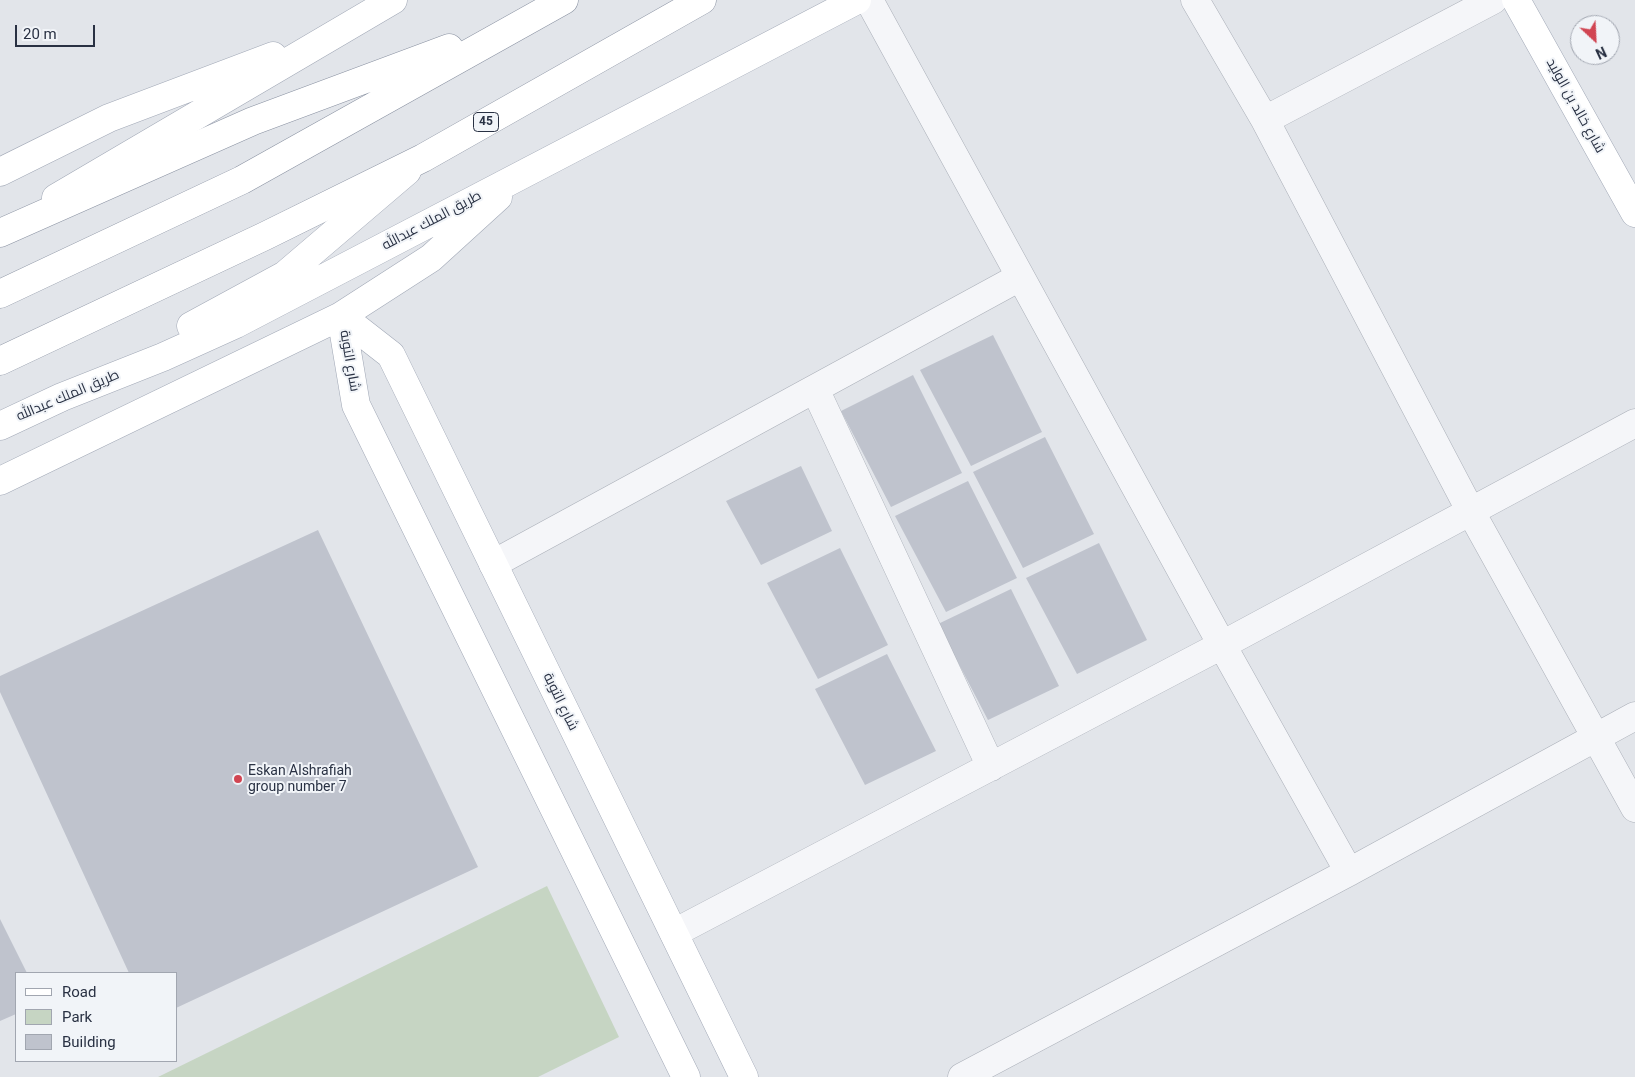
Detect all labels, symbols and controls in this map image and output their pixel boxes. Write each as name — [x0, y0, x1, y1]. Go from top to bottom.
scale bar — [18, 15, 98, 47]
north arrow — [1570, 15, 1620, 65]
text: 20 m — [23, 25, 57, 43]
text: N — [1593, 43, 1609, 62]
street label: شارع خالد بن الوليد — [1542, 56, 1608, 156]
road number: 45 — [474, 112, 498, 132]
street label: طريق الملك عبدالله — [379, 188, 485, 254]
street label: شارع التوبة — [335, 329, 363, 393]
street label: طريق الملك عبدالله — [14, 367, 122, 425]
street label: شارع التوبة — [539, 670, 581, 734]
place label: Eskan Alshrafiah group number 7 — [248, 763, 352, 796]
marker: Eskan Alshrafiah group number 7 — [232, 773, 244, 785]
legend — [15, 972, 178, 1062]
text: Road — [62, 983, 96, 1001]
text: Park — [62, 1008, 92, 1026]
text: Building — [62, 1033, 116, 1051]

